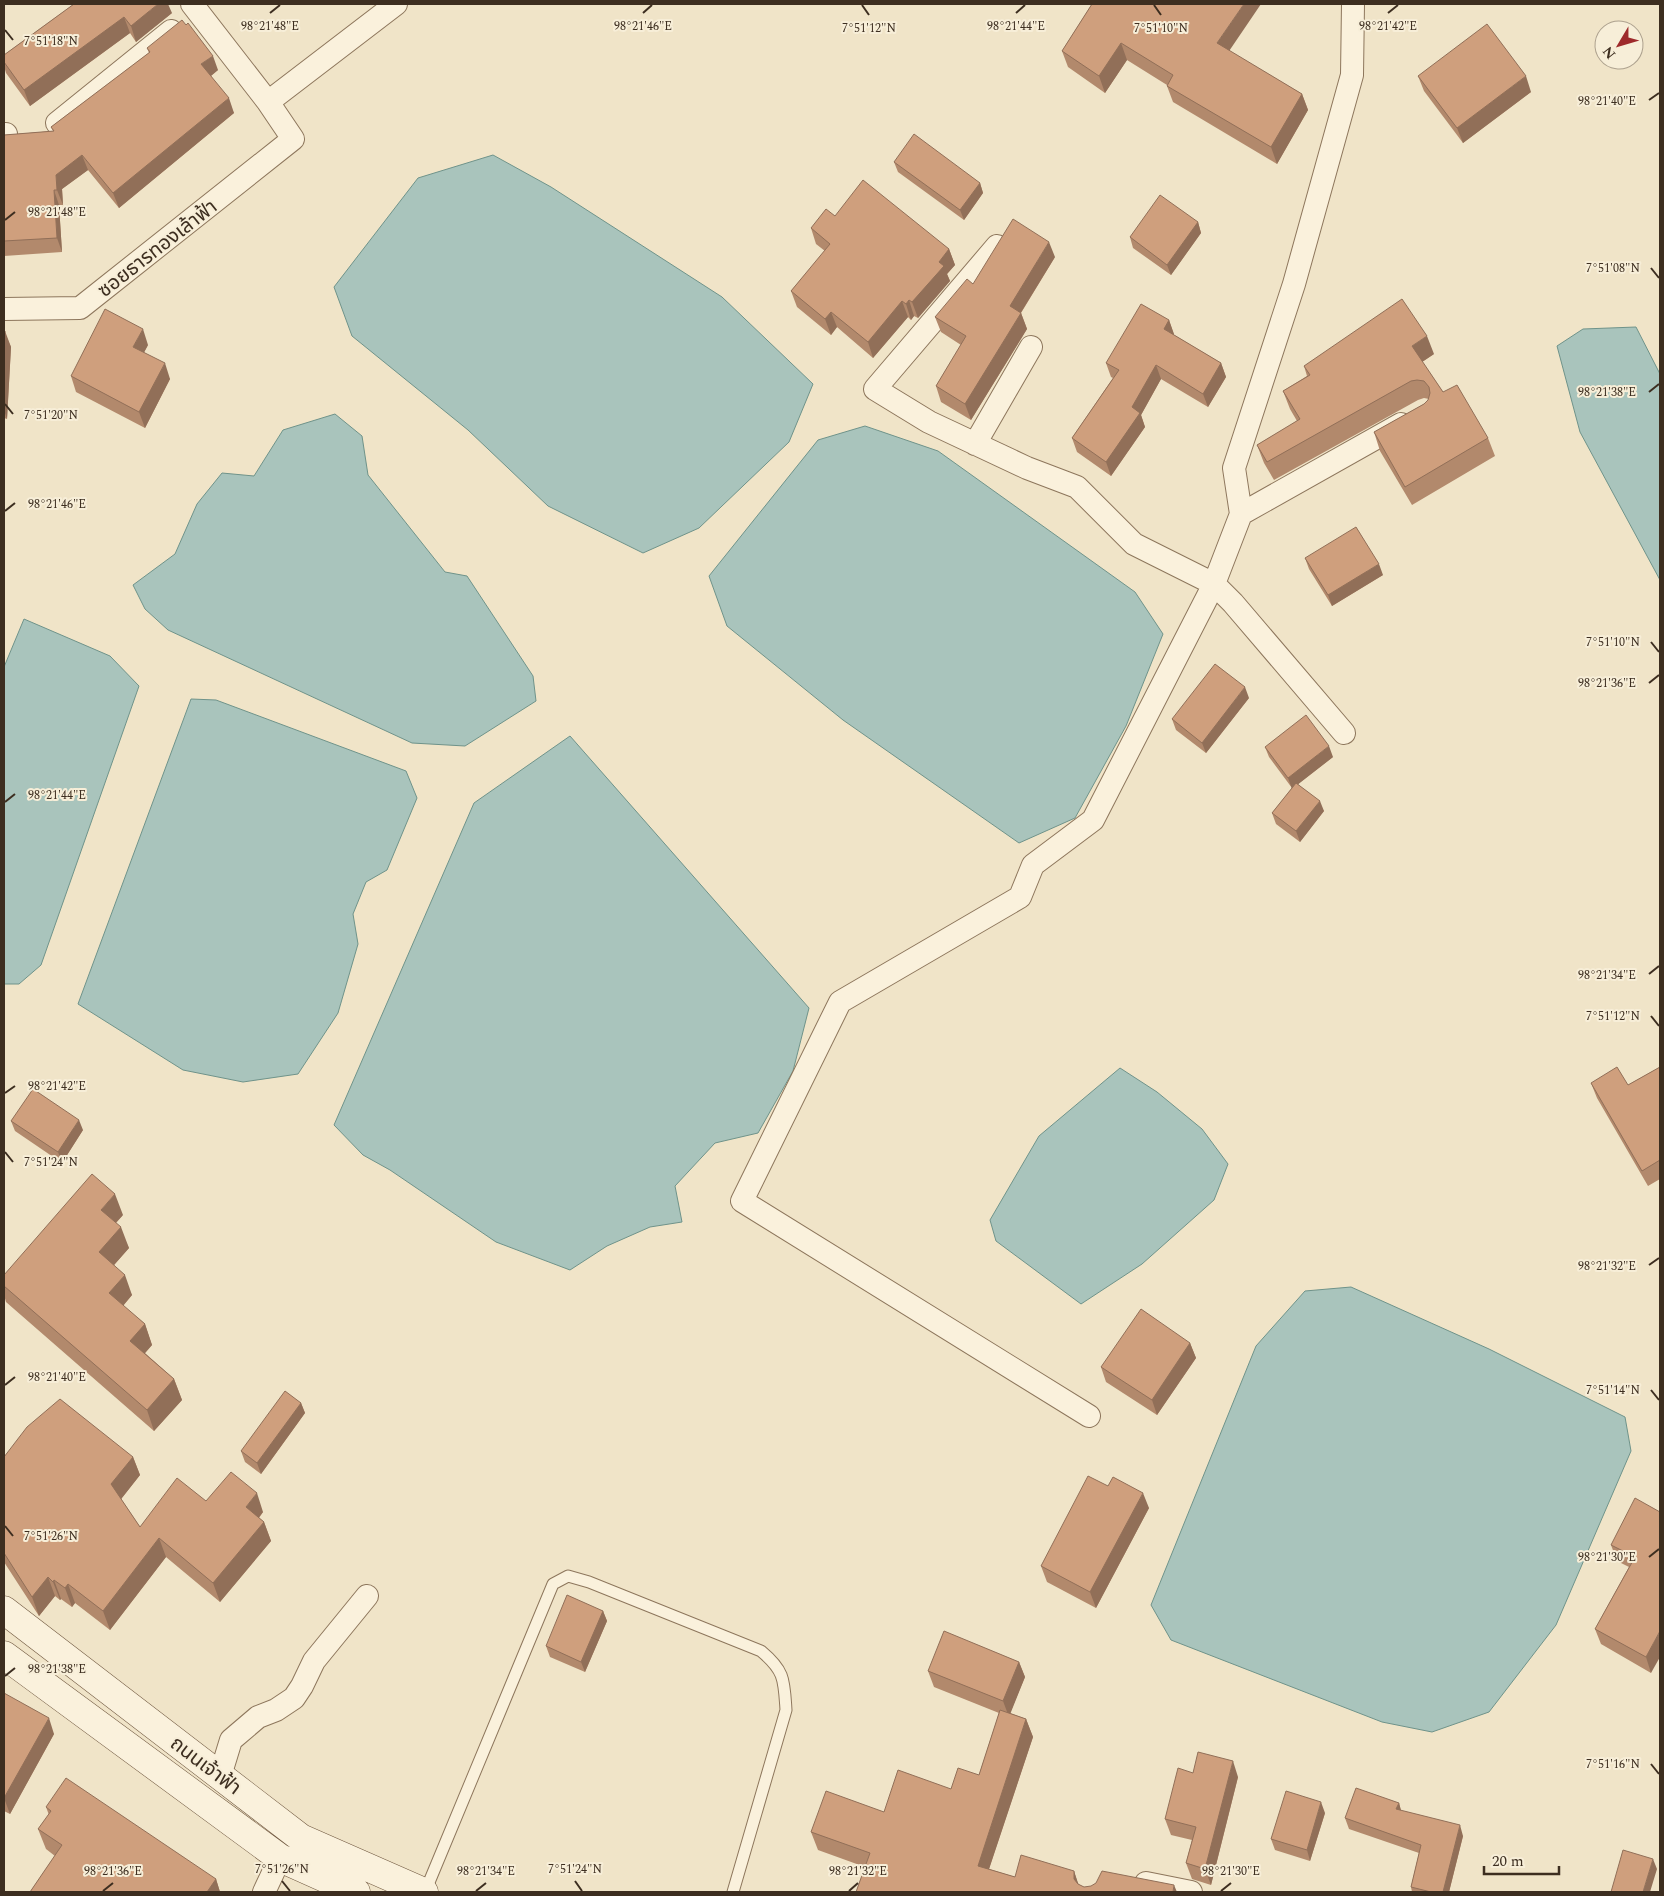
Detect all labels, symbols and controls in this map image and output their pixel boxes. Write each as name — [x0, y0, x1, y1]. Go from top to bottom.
text: 98°21'48"E — [241, 17, 299, 36]
text: 98°21'46"E — [614, 17, 672, 36]
text: 98°21'44"E — [987, 17, 1045, 36]
text: 98°21'42"E — [1359, 17, 1417, 36]
text: 7°51'12"N — [842, 19, 896, 38]
text: 7°51'10"N — [1134, 19, 1188, 38]
north arrow — [1594, 20, 1644, 70]
text: 7°51'18"N — [24, 32, 78, 51]
text: N — [1597, 42, 1621, 64]
text: 98°21'40"E — [1578, 92, 1636, 111]
street label: ซอยธารทองเล้าฟ้า — [91, 192, 224, 305]
text: 98°21'48"E — [28, 203, 86, 222]
text: 7°51'08"N — [1586, 259, 1640, 278]
text: 98°21'38"E — [1578, 383, 1636, 402]
text: 7°51'20"N — [24, 406, 78, 425]
text: 98°21'46"E — [28, 495, 86, 514]
text: 7°51'10"N — [1586, 633, 1640, 652]
text: 98°21'36"E — [1578, 674, 1636, 693]
text: 98°21'44"E — [28, 786, 86, 805]
text: 98°21'34"E — [1578, 966, 1636, 985]
text: 7°51'12"N — [1586, 1007, 1640, 1026]
text: 98°21'42"E — [28, 1077, 86, 1096]
text: 7°51'24"N — [24, 1153, 78, 1172]
text: 98°21'32"E — [1578, 1257, 1636, 1276]
text: 98°21'40"E — [28, 1368, 86, 1387]
text: 7°51'14"N — [1586, 1381, 1640, 1400]
text: 7°51'26"N — [24, 1527, 78, 1546]
text: 98°21'30"E — [1578, 1548, 1636, 1567]
text: 98°21'38"E — [28, 1660, 86, 1679]
street label: ถนนเจ้าฟ้า — [163, 1729, 247, 1803]
text: 7°51'16"N — [1586, 1755, 1640, 1774]
scale bar — [1484, 1844, 1559, 1876]
text: 20 m — [1492, 1850, 1524, 1873]
text: 7°51'26"N — [255, 1860, 309, 1879]
text: 7°51'24"N — [548, 1860, 602, 1879]
text: 98°21'36"E — [84, 1862, 142, 1881]
text: 98°21'34"E — [457, 1862, 515, 1881]
text: 98°21'32"E — [829, 1862, 887, 1881]
text: 98°21'30"E — [1202, 1862, 1260, 1881]

